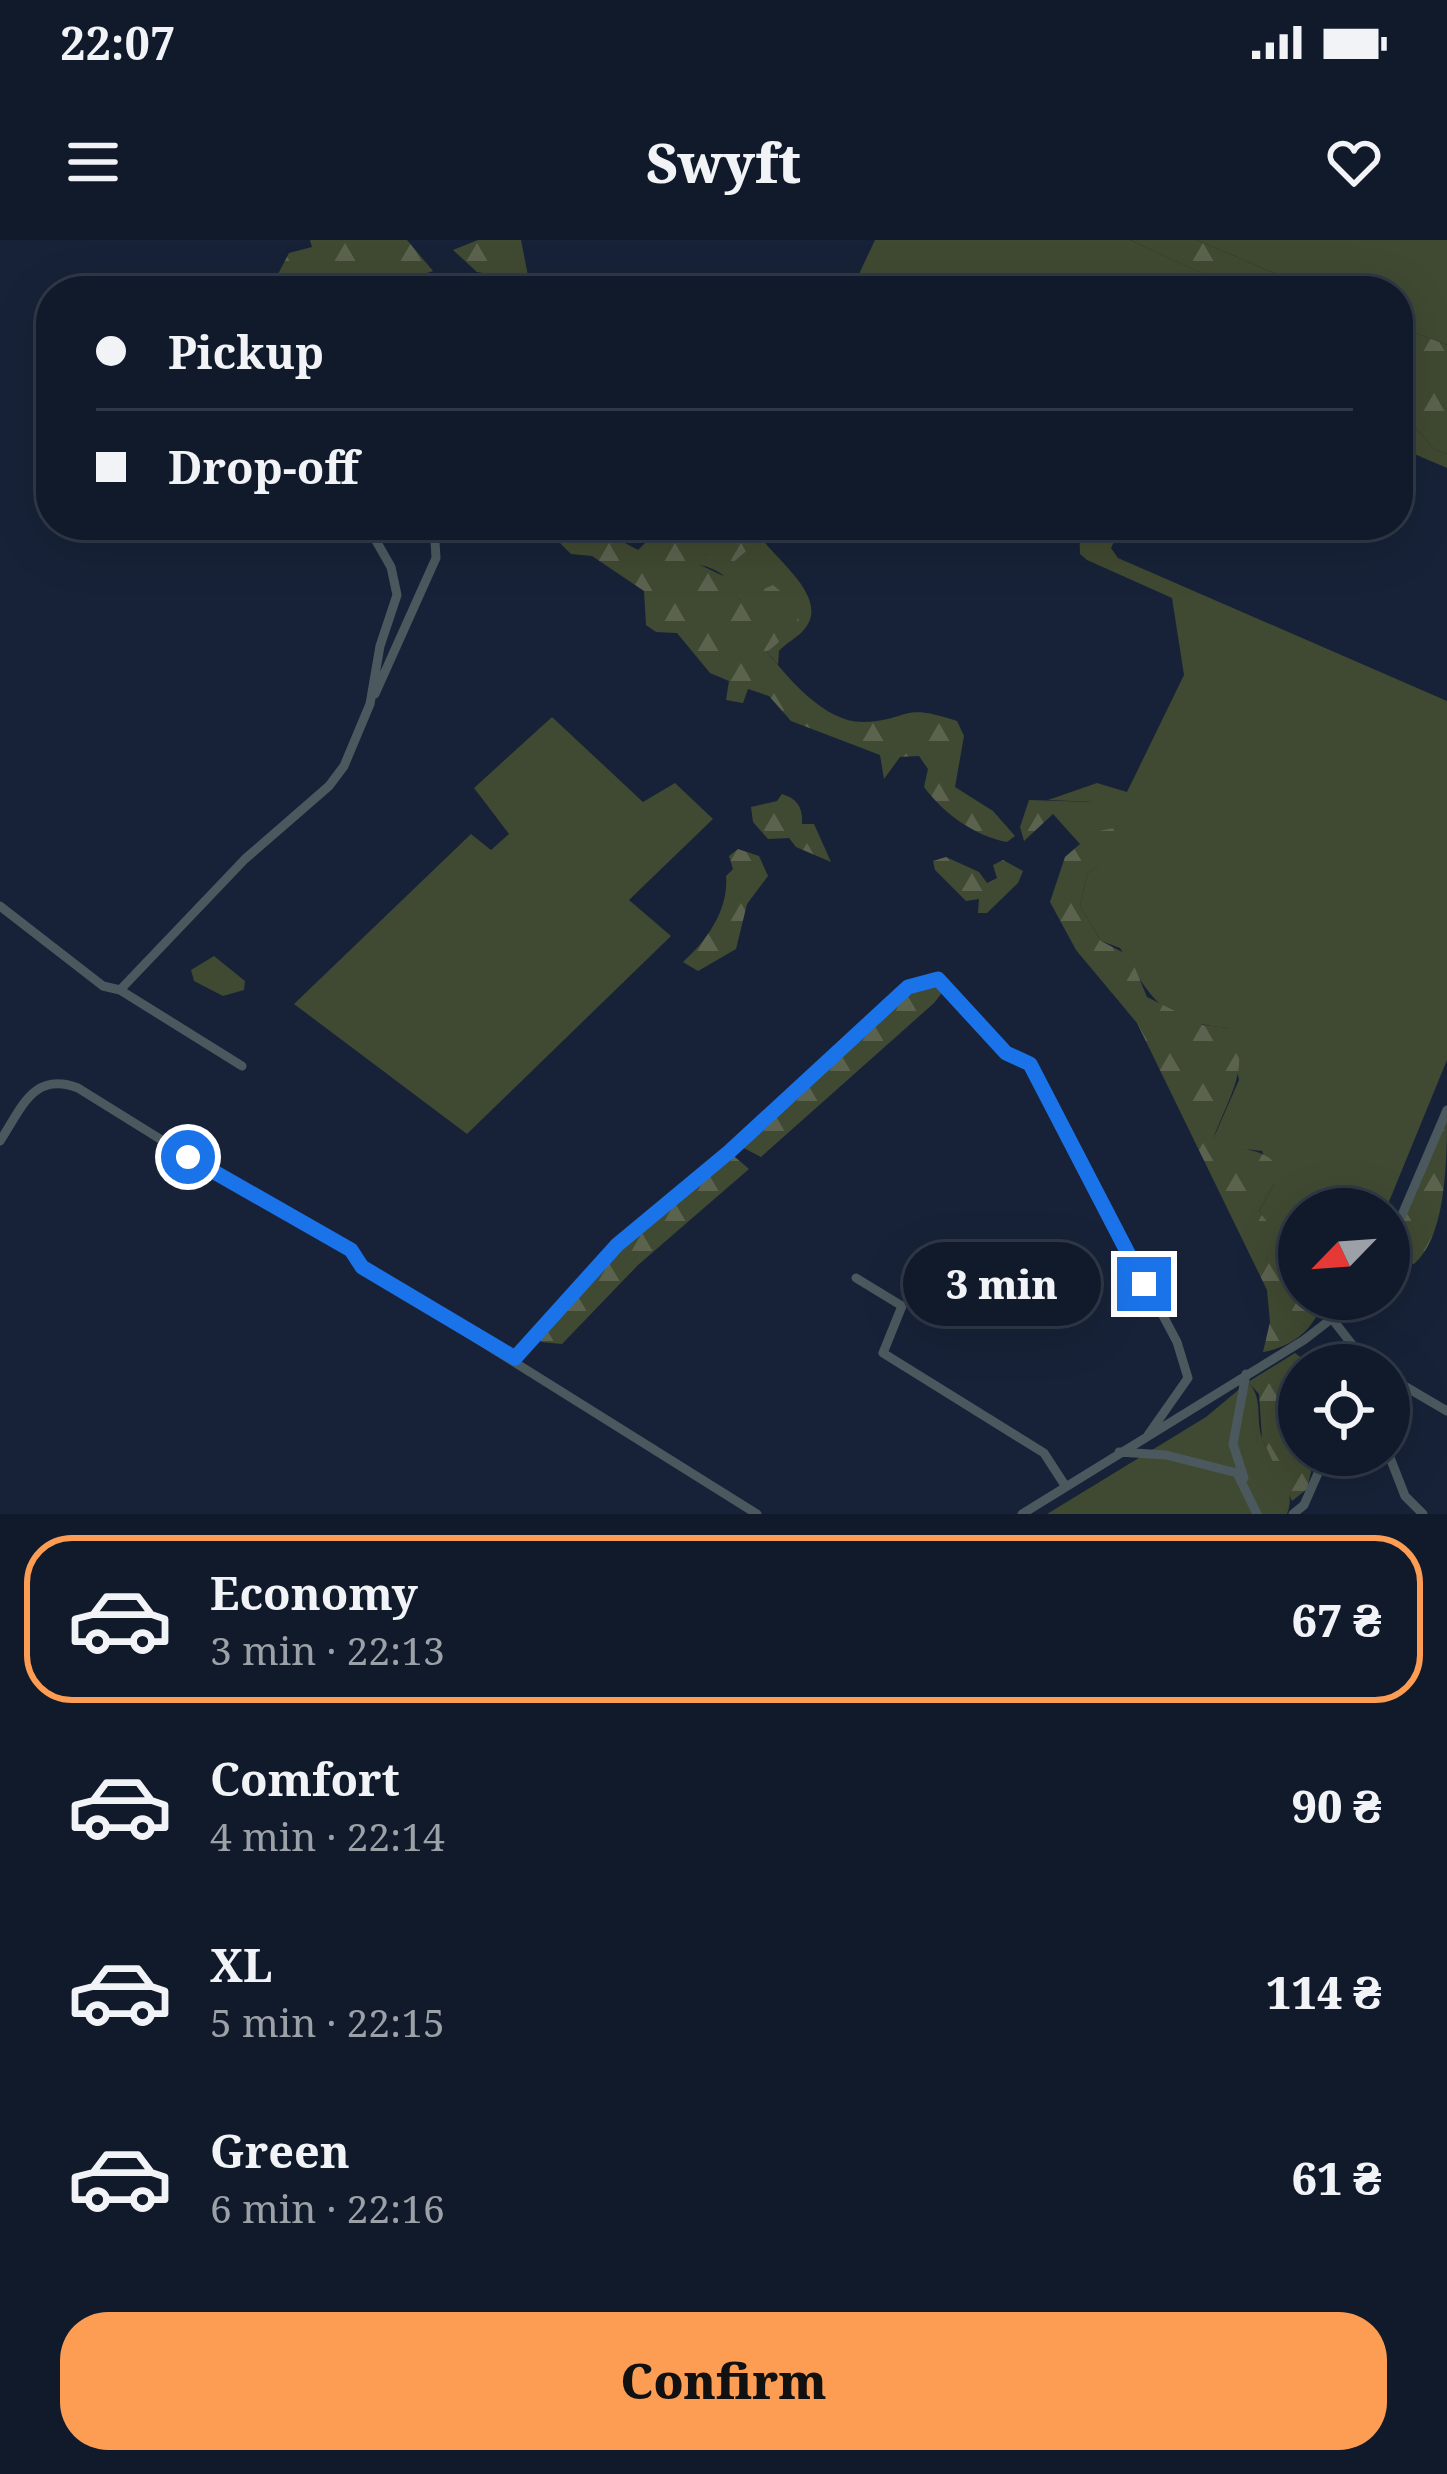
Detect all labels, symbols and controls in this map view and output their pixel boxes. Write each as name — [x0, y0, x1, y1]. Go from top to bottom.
text: 22:07 — [60, 12, 175, 73]
text: Swyft — [646, 125, 801, 199]
icon: menu — [60, 129, 126, 195]
icon: heart — [1321, 129, 1387, 195]
text: Pickup — [168, 321, 324, 382]
text: Drop-off — [168, 436, 359, 497]
route start — [161, 1130, 215, 1184]
north arrow — [1278, 1188, 1410, 1320]
map controls — [1278, 1188, 1410, 1476]
callout: 3 min — [904, 1242, 1102, 1326]
text: 3 min — [946, 1257, 1058, 1310]
route end — [1117, 1257, 1171, 1311]
button: locate — [1278, 1344, 1410, 1476]
text: Economy — [210, 1562, 418, 1623]
icon: car — [66, 1565, 174, 1673]
text: 67 ₴ — [1292, 1589, 1381, 1650]
text: 3 min · 22:13 — [210, 1623, 445, 1676]
text: Comfort — [210, 1748, 400, 1809]
icon: car — [66, 1751, 174, 1859]
text: 90 ₴ — [1292, 1775, 1381, 1836]
text: 4 min · 22:14 — [210, 1809, 445, 1862]
text: XL — [210, 1934, 272, 1995]
icon: car — [66, 1937, 174, 2045]
text: 114 ₴ — [1266, 1961, 1381, 2022]
text: 5 min · 22:15 — [210, 1995, 445, 2048]
text: Green — [210, 2120, 350, 2181]
icon: car — [66, 2123, 174, 2231]
text: 61 ₴ — [1292, 2147, 1381, 2208]
text: 6 min · 22:16 — [210, 2181, 445, 2234]
button: Confirm — [60, 2312, 1387, 2450]

